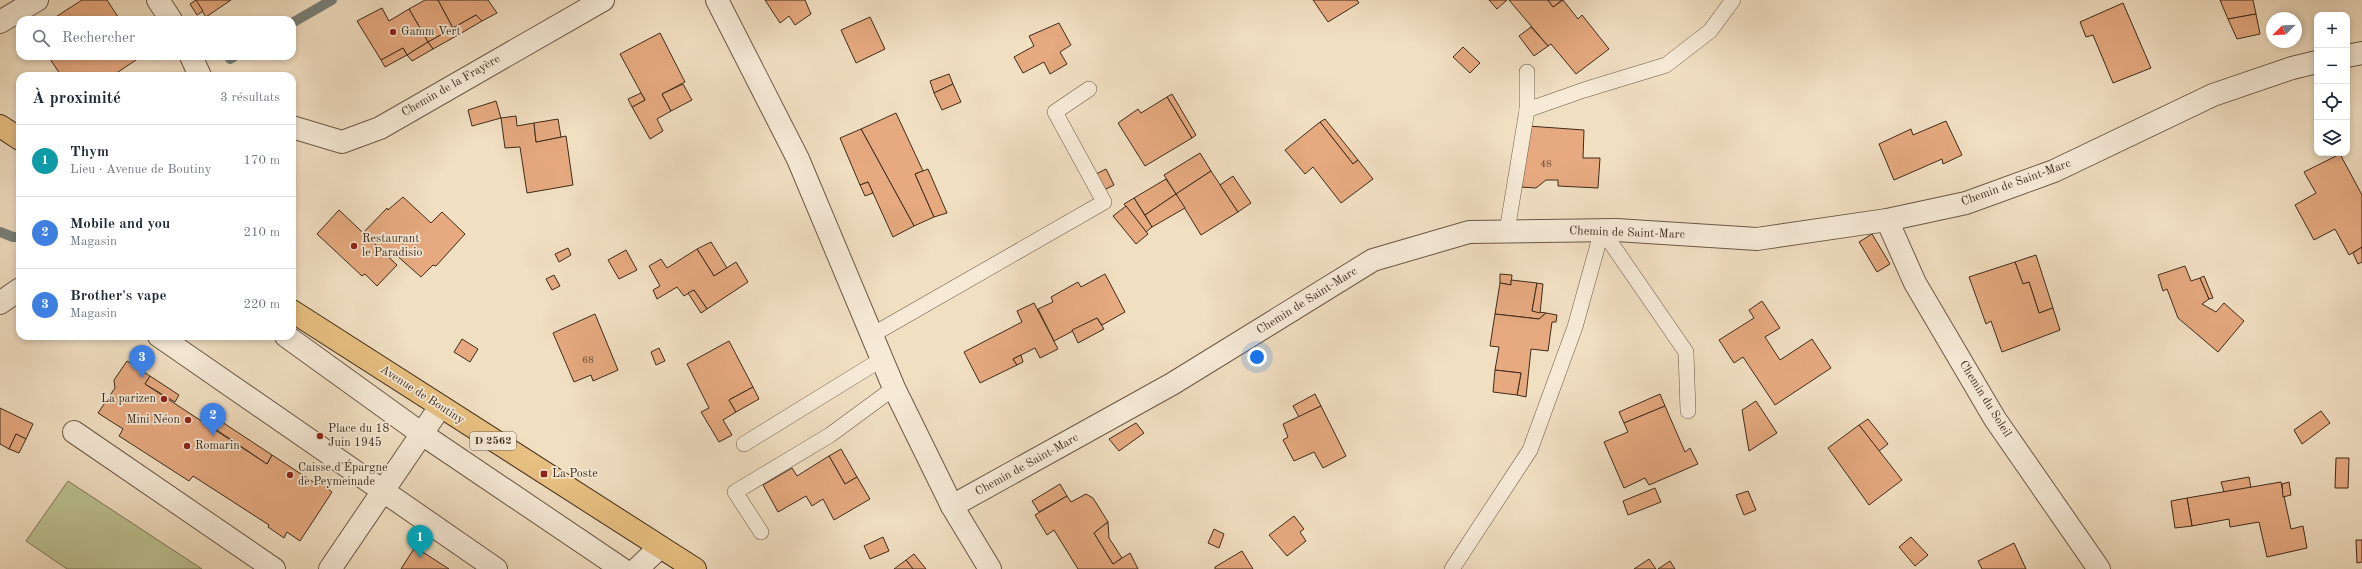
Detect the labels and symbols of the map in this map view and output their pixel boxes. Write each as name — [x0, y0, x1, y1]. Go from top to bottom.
north arrow — [2266, 12, 2302, 48]
place label: Gamm Vert — [401, 26, 461, 38]
marker: Gamm Vert — [388, 27, 398, 37]
street label: Chemin de la Frayère — [400, 53, 503, 119]
street label: Chemin de Saint-Marc — [1960, 158, 2072, 208]
house number: 48 — [1540, 159, 1552, 169]
street label: Chemin de Saint-Marc — [1569, 225, 1685, 241]
place label: Restaurant le Paradisio — [362, 233, 422, 259]
marker: Restaurant le Paradisio — [349, 241, 359, 251]
street label: Chemin de Saint-Marc — [1255, 265, 1359, 337]
pin: 3 — [129, 345, 155, 378]
your location — [1247, 347, 1267, 367]
house number: 68 — [582, 355, 594, 365]
street label: Chemin du Soleil — [1957, 359, 2013, 439]
street label: Avenue de Boutiny — [378, 363, 467, 427]
place label: La parizen — [101, 393, 157, 405]
marker: La parizen — [159, 394, 169, 404]
pin: 2 — [200, 403, 226, 436]
place label: Mini Néon — [126, 414, 181, 426]
marker: Mini Néon — [183, 415, 193, 425]
place label: Place du 18 Juin 1945 — [328, 423, 389, 449]
marker: Place du 18 Juin 1945 — [315, 431, 325, 441]
road number: D 2562 — [470, 432, 516, 450]
street label: Chemin de Saint-Marc — [973, 432, 1081, 498]
place label: Romarin — [195, 440, 240, 452]
marker: Romarin — [182, 441, 192, 451]
place label: Caisse d'Épargne de Peymeinade — [298, 459, 388, 488]
place label: La Poste — [552, 468, 598, 480]
marker: La Poste — [539, 469, 549, 479]
marker: Caisse d'Épargne de Peymeinade — [285, 470, 295, 480]
pin: 1 — [407, 525, 433, 558]

